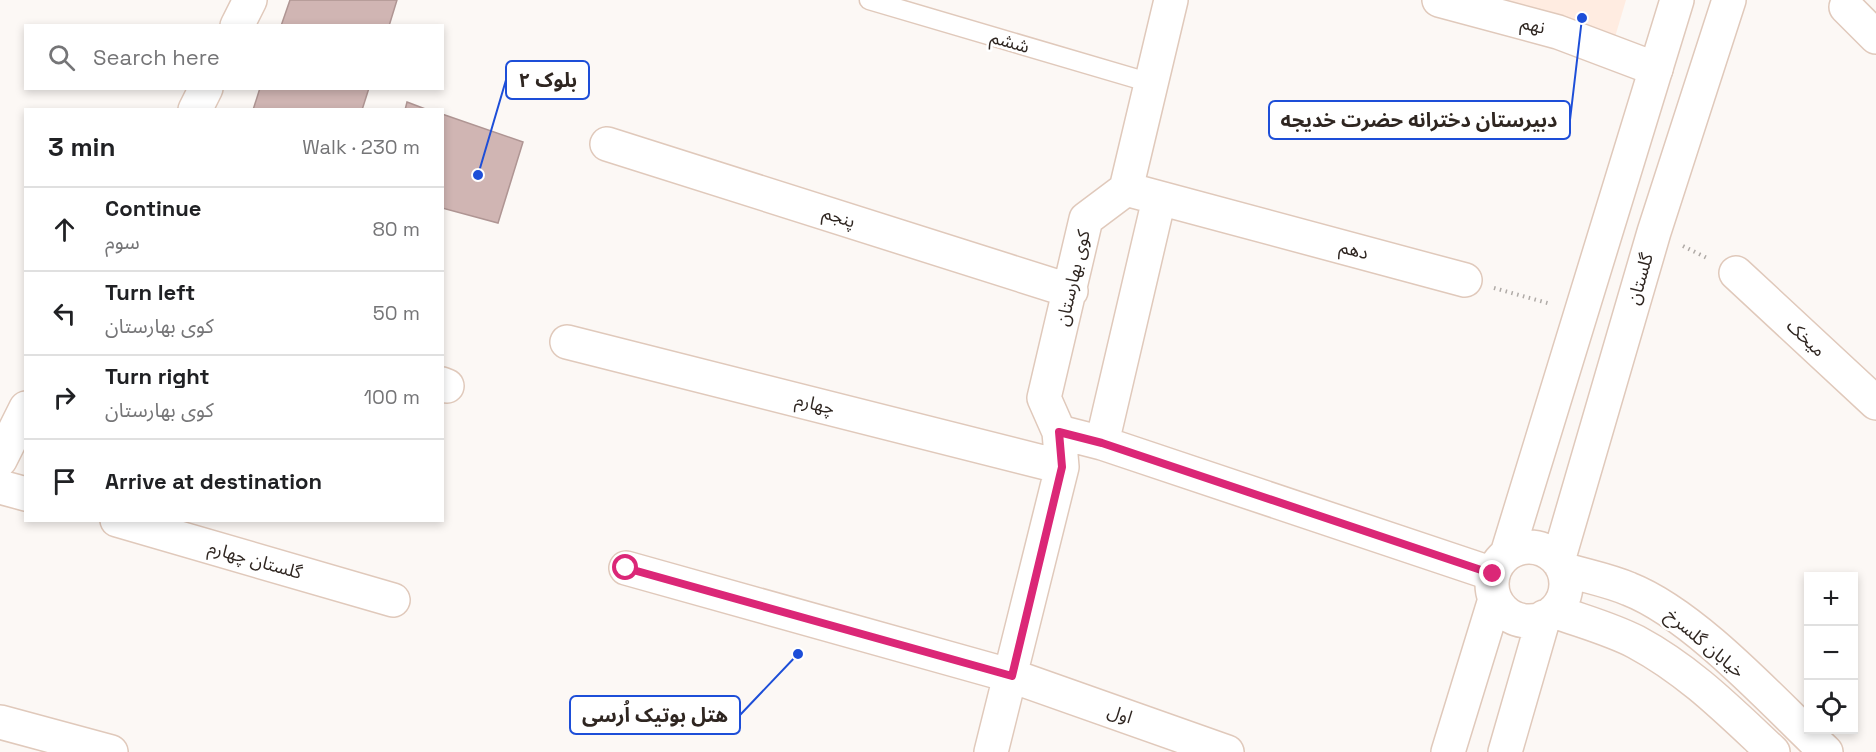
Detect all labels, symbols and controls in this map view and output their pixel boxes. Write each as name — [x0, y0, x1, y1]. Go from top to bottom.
street label: نهم — [1518, 10, 1548, 41]
search box — [24, 24, 444, 90]
street label: ششم — [987, 25, 1032, 60]
icon: search — [45, 41, 78, 74]
text: Search here — [93, 43, 220, 71]
callout: بلوک ۲ — [506, 61, 589, 99]
text: بلوک ۲ — [519, 67, 577, 93]
callout: دبیرستان دخترانه حضرت خدیجه — [1269, 101, 1570, 139]
text: دبیرستان دخترانه حضرت خدیجه — [1281, 107, 1557, 133]
text: 3 min — [48, 130, 116, 164]
text: Walk · 230 m — [302, 134, 420, 160]
text: Continue — [105, 194, 201, 222]
street label: پنجم — [819, 200, 858, 234]
icon: ahead — [48, 213, 81, 246]
text: 80 m — [372, 216, 420, 242]
street label: کوی بهارستان — [1050, 227, 1095, 328]
text: سوم — [105, 229, 140, 255]
street label: دهم — [1337, 235, 1371, 266]
street label: گلستان — [1621, 250, 1658, 307]
text: Turn left — [105, 278, 195, 306]
icon: left — [48, 297, 81, 330]
text: 50 m — [373, 300, 420, 326]
text: کوی بهارستان — [105, 313, 214, 339]
street label: میخک — [1782, 314, 1831, 361]
text: Turn right — [105, 362, 210, 390]
icon: right — [48, 381, 81, 414]
text: 100 m — [364, 384, 420, 410]
street label: چهارم — [792, 388, 837, 422]
text: کوی بهارستان — [105, 397, 214, 423]
icon: arrive — [48, 465, 81, 498]
text: Arrive at destination — [105, 467, 322, 495]
street label: گلستان چهارم — [205, 535, 305, 587]
route start — [612, 554, 638, 580]
route end — [1479, 560, 1505, 586]
map controls — [1804, 572, 1858, 734]
button: + — [1804, 572, 1858, 626]
street label: خیابان گلسرخ — [1660, 603, 1750, 684]
button: − — [1804, 626, 1858, 680]
button: locate — [1804, 680, 1858, 734]
callout: هتل بوتیک اُرسی — [570, 696, 740, 734]
text: هتل بوتیک اُرسی — [582, 699, 728, 728]
street label: اول — [1105, 699, 1136, 728]

